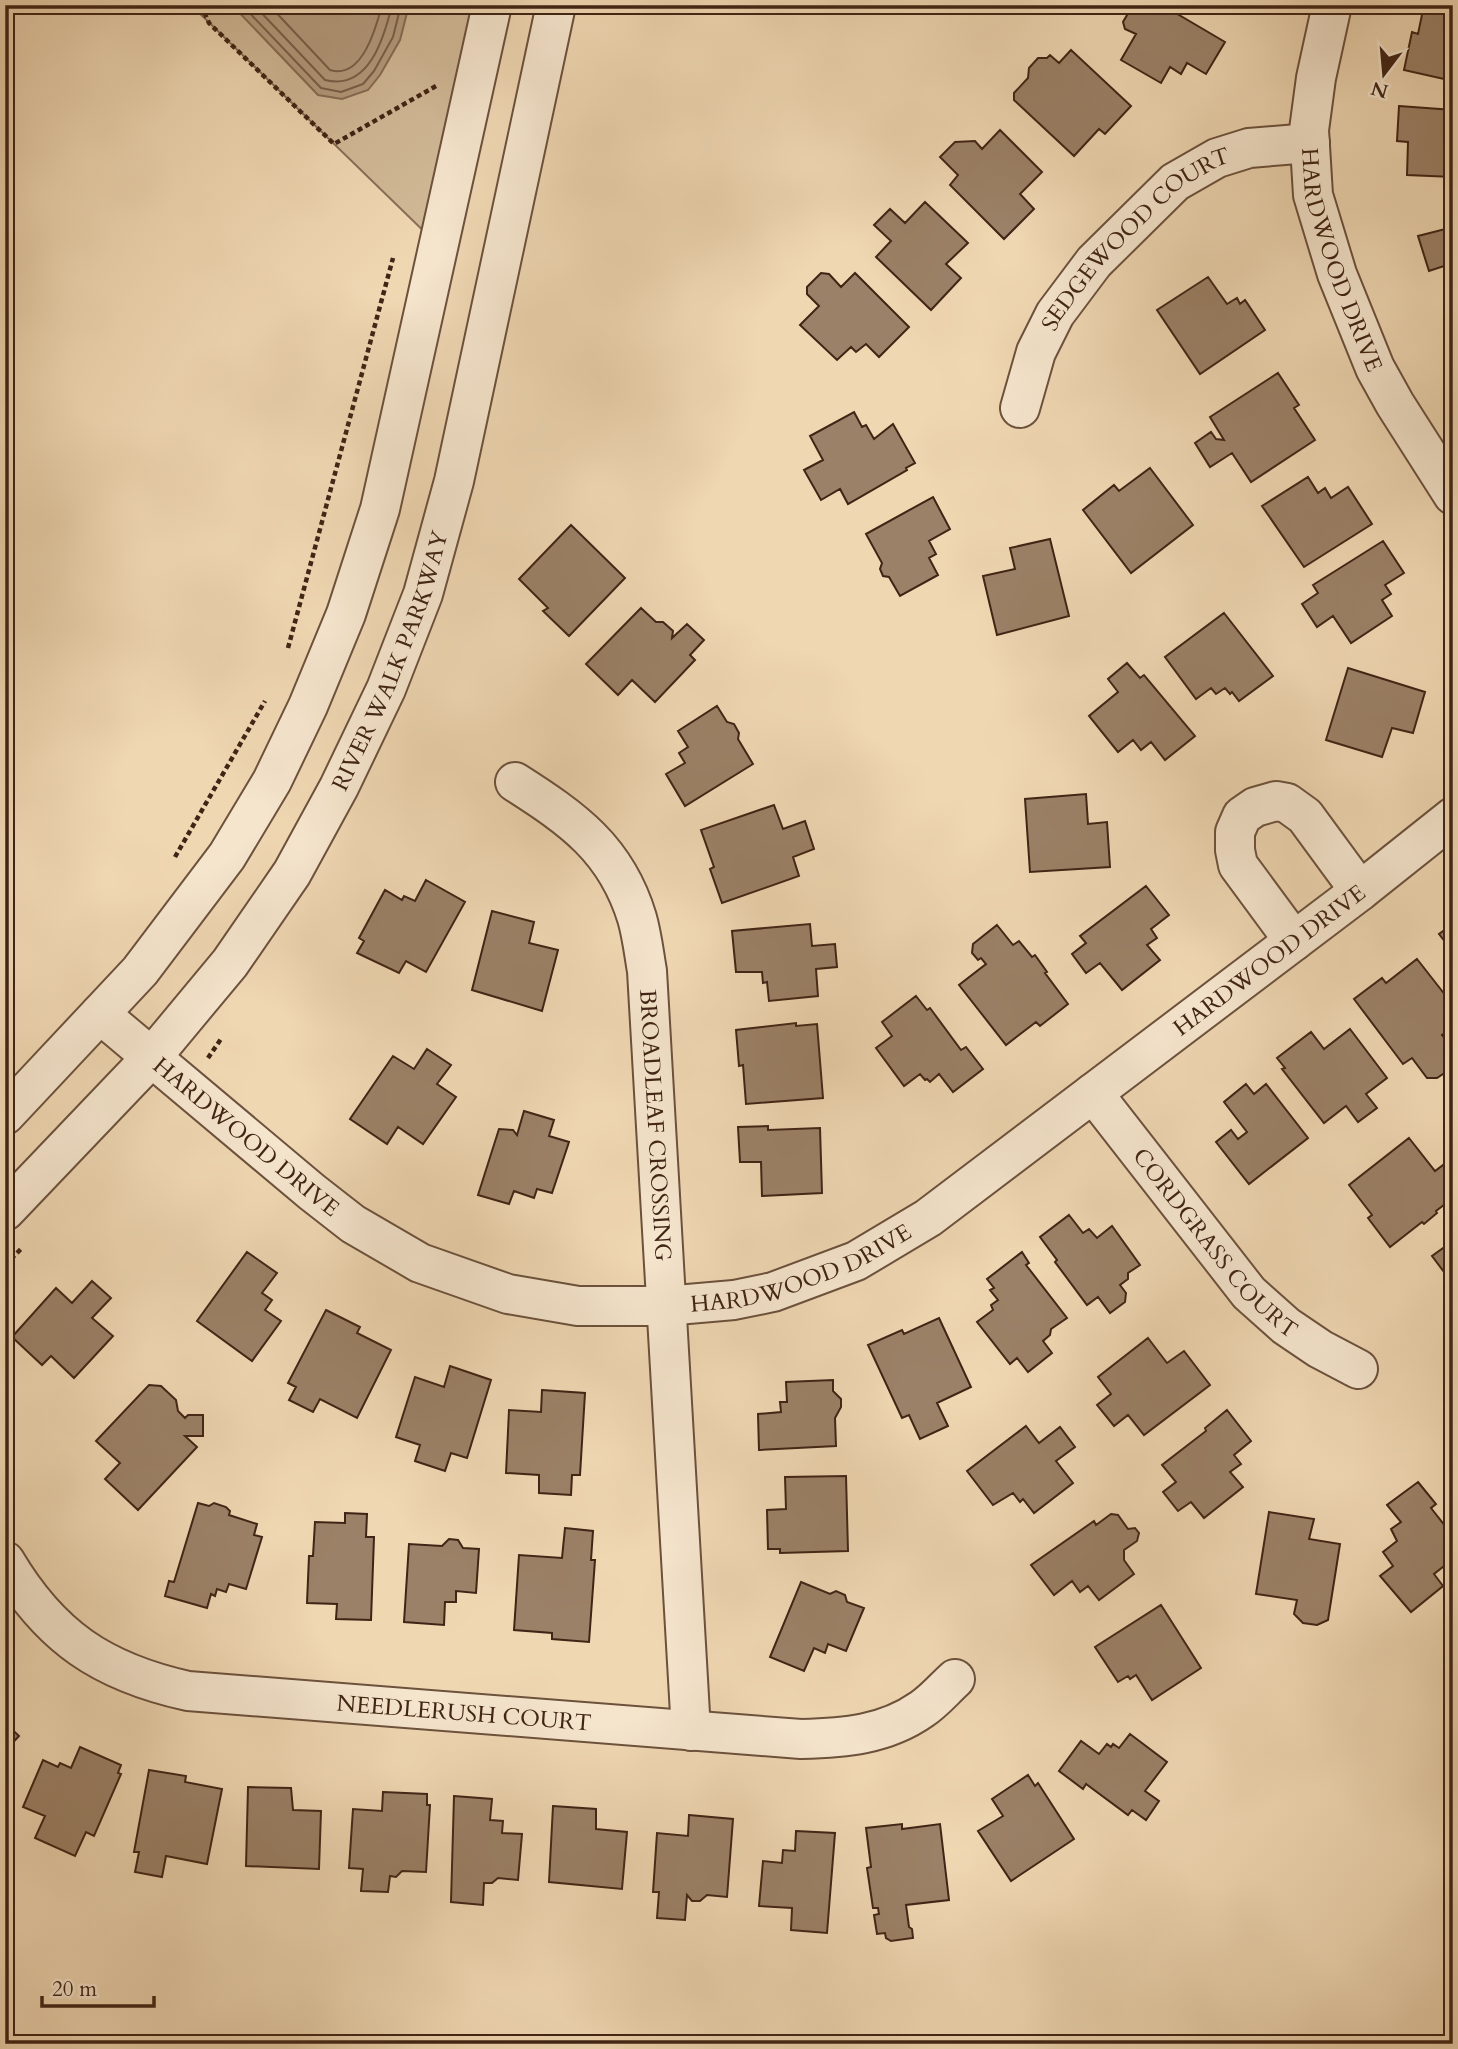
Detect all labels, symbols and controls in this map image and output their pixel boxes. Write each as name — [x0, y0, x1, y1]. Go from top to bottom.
north arrow — [1350, 38, 1420, 108]
text: N — [1368, 74, 1391, 104]
street label: SEDGEWOOD COURT — [1034, 140, 1233, 336]
street label: HARDWOOD DRIVE — [1295, 147, 1390, 376]
street label: RIVER WALK PARKWAY — [324, 526, 455, 796]
street label: HARDWOOD DRIVE — [1166, 877, 1372, 1043]
street label: BROADLEAF CROSSING — [633, 988, 679, 1262]
street label: HARDWOOD DRIVE — [147, 1050, 346, 1223]
street label: CORDGRASS COURT — [1126, 1141, 1304, 1345]
street label: HARDWOOD DRIVE — [689, 1216, 917, 1319]
street label: NEEDLERUSH COURT — [335, 1687, 593, 1738]
scale bar — [42, 1965, 154, 2009]
text: 20 m — [52, 1975, 97, 2004]

